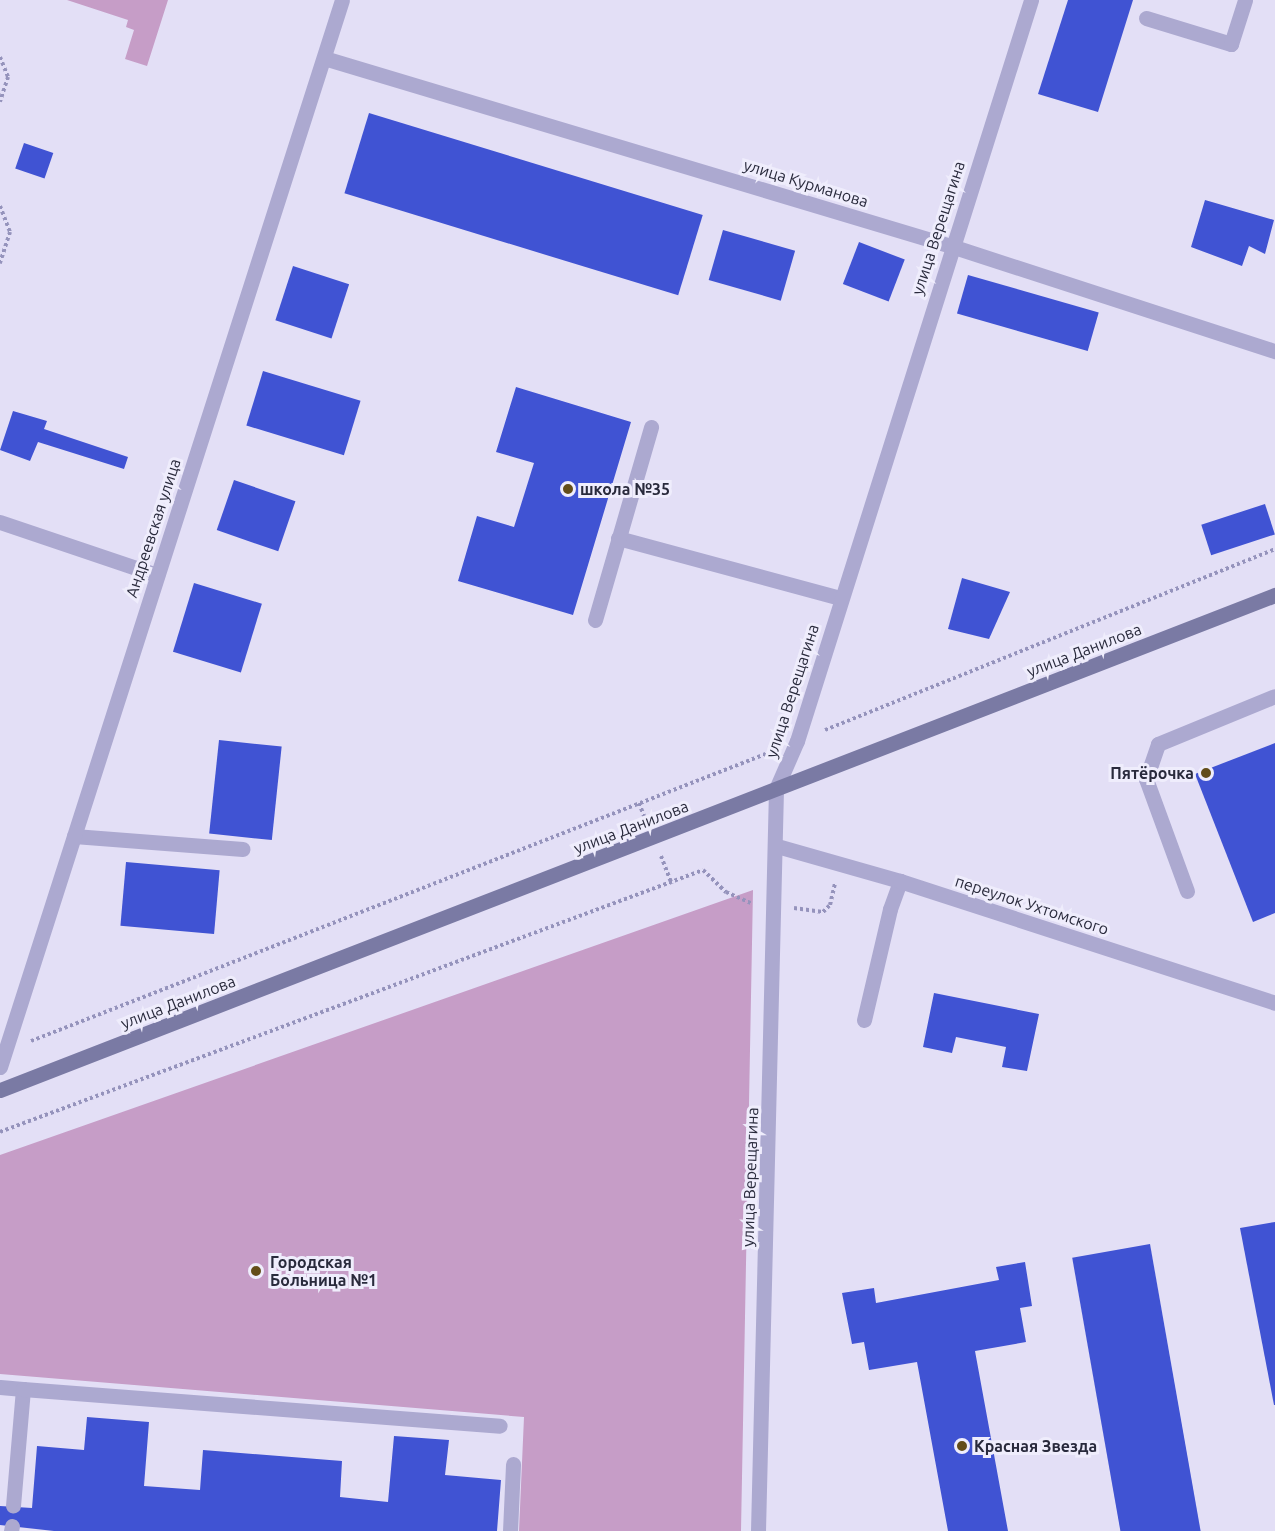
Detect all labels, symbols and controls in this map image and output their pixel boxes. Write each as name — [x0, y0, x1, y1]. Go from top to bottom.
street label: улица Курманова — [741, 155, 871, 211]
street label: улица Верещагина — [907, 159, 969, 297]
street label: Андреевская улица — [121, 456, 185, 600]
place label: школа №35 — [580, 479, 670, 499]
marker: школа №35 — [561, 482, 575, 496]
street label: улица Данилова — [1024, 619, 1144, 681]
street label: улица Верещагина — [761, 622, 823, 760]
place label: Пятёрочка — [1110, 763, 1194, 783]
marker: Пятёрочка — [1199, 766, 1213, 780]
street label: улица Данилова — [571, 796, 691, 858]
street label: переулок Ухтомского — [953, 871, 1111, 939]
street label: улица Данилова — [118, 971, 238, 1033]
street label: улица Верещагина — [738, 1107, 762, 1247]
place label: Городская Больница №1 — [270, 1252, 377, 1290]
marker: Городская Больница №1 — [247, 1262, 265, 1280]
place label: Красная Звезда — [974, 1436, 1097, 1456]
marker: Красная Звезда — [955, 1439, 969, 1453]

